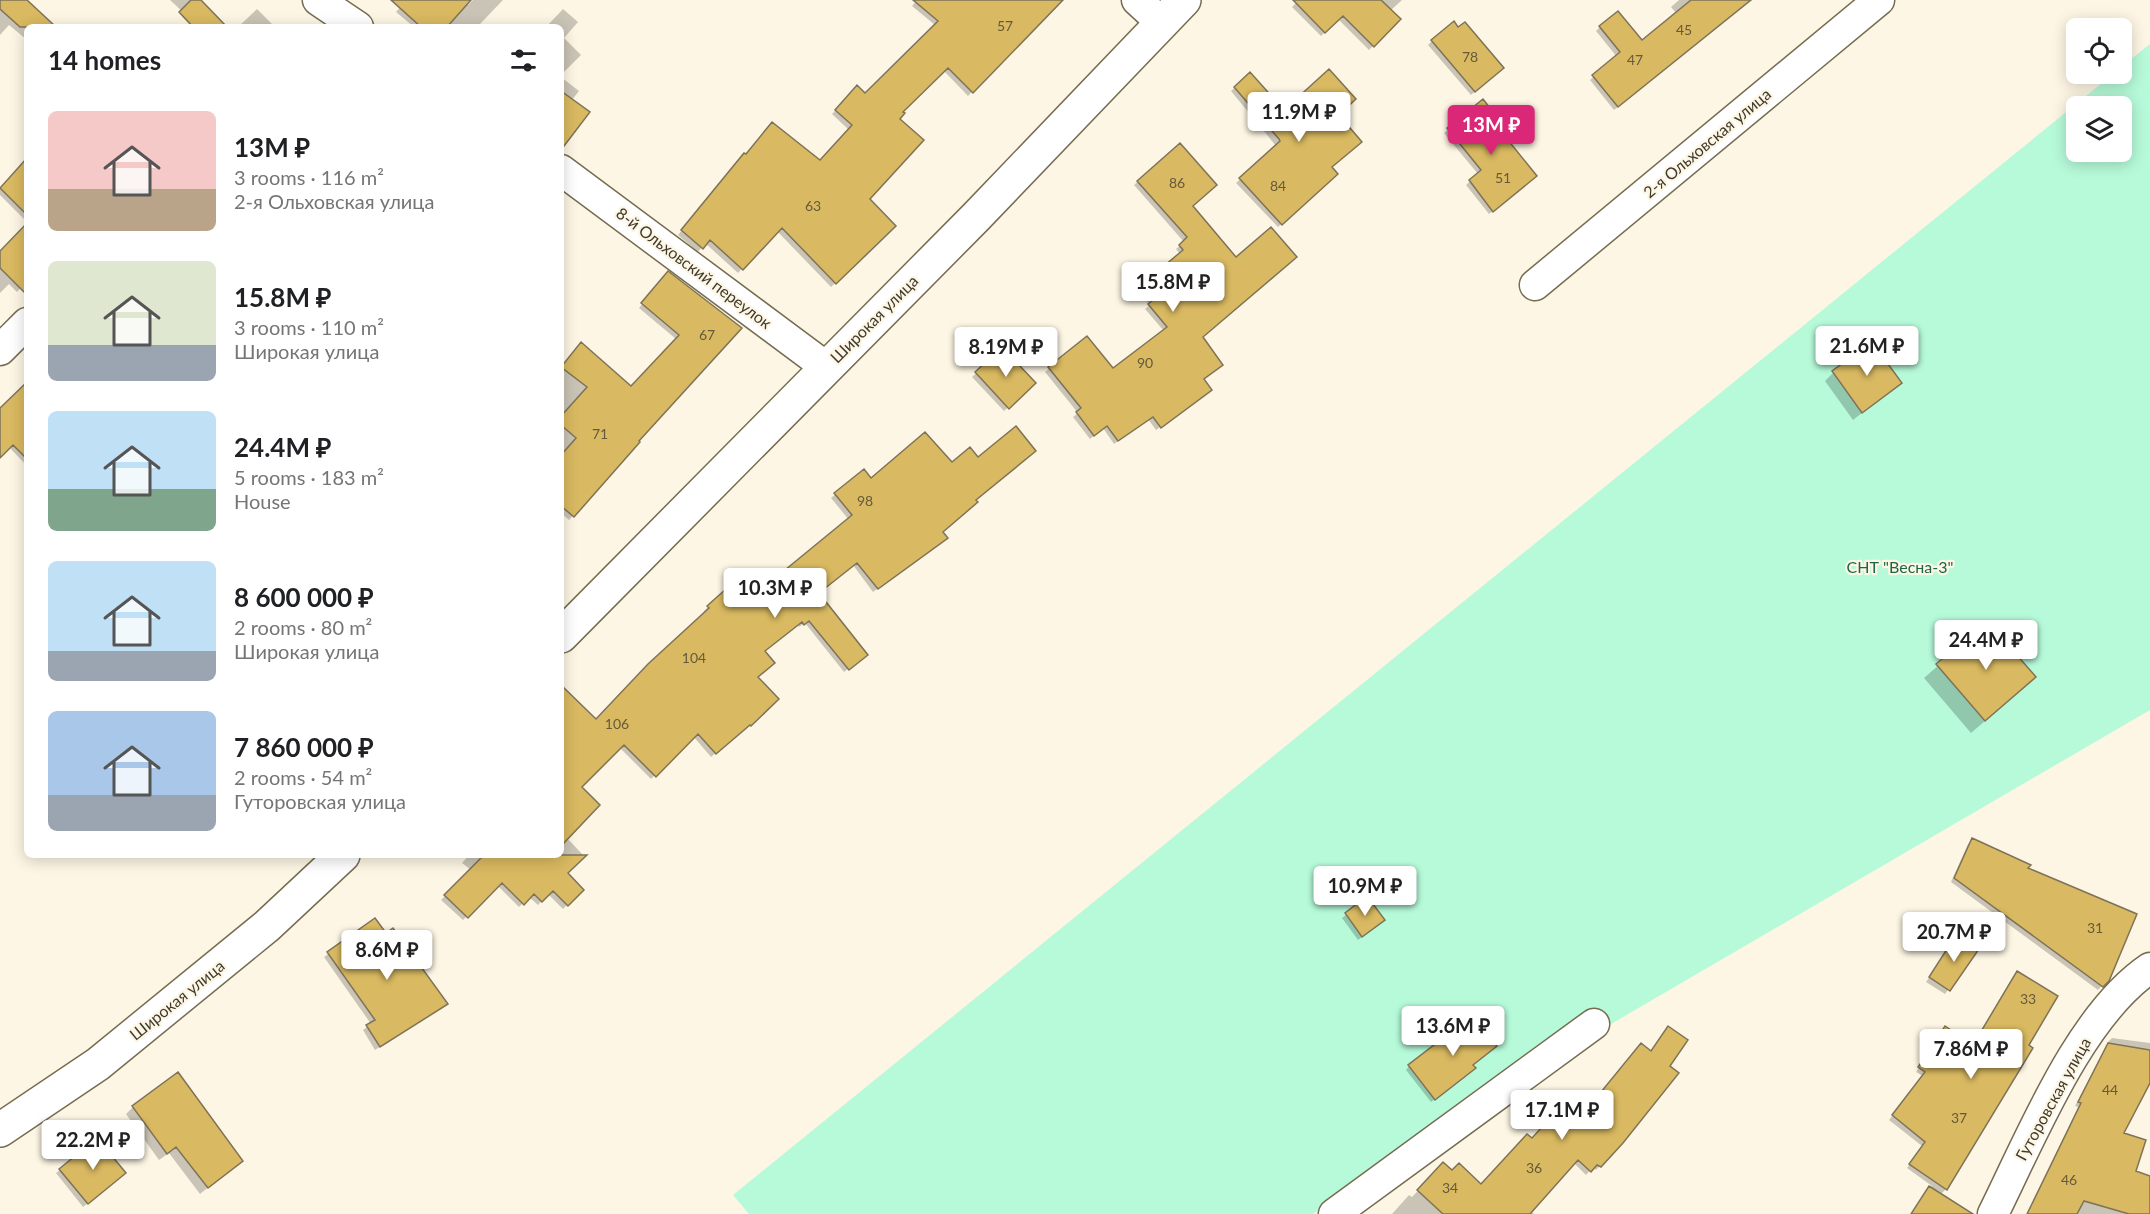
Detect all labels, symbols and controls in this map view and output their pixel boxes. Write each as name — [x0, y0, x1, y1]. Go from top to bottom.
house number: 57 — [997, 17, 1013, 34]
map controls — [2066, 18, 2132, 162]
button: locate — [2066, 18, 2132, 84]
house number: 45 — [1676, 21, 1692, 38]
text: 14 homes — [48, 44, 161, 76]
icon: filters — [507, 44, 540, 77]
house number: 78 — [1462, 48, 1478, 65]
house number: 47 — [1627, 51, 1643, 68]
street label: 2-я Ольховская улица — [1639, 84, 1774, 201]
pin: 11.9M ₽ — [1244, 92, 1354, 143]
button: layers — [2066, 96, 2132, 162]
text: 11.9M ₽ — [1262, 99, 1336, 123]
pin: 13M ₽ — [1449, 105, 1533, 156]
text: 13M ₽ — [1462, 112, 1520, 136]
text: 13M ₽ — [234, 131, 310, 163]
icon: home — [96, 135, 168, 207]
text: 3 rooms · 116 m² — [234, 165, 384, 189]
house number: 51 — [1495, 169, 1511, 186]
house number: 86 — [1169, 174, 1185, 191]
house number: 84 — [1270, 177, 1286, 194]
text: 2-я Ольховская улица — [234, 189, 434, 213]
house number: 63 — [805, 197, 821, 214]
street label: 8-й Ольховский переулок — [613, 203, 776, 333]
pin: 15.8M ₽ — [1118, 262, 1228, 313]
text: 15.8M ₽ — [1136, 269, 1210, 293]
street label: Широкая улица — [826, 271, 921, 366]
text: 15.8M ₽ — [234, 281, 331, 313]
icon: home — [96, 285, 168, 357]
text: 3 rooms · 110 m² — [234, 315, 384, 339]
house number: 67 — [699, 326, 715, 343]
pin: 21.6M ₽ — [1812, 326, 1922, 377]
pin: 8.19M ₽ — [951, 327, 1061, 378]
text: 21.6M ₽ — [1830, 333, 1904, 357]
text: 8.19M ₽ — [969, 334, 1043, 358]
text: Широкая улица — [234, 339, 379, 363]
house number: 90 — [1137, 354, 1153, 371]
house number: 71 — [592, 425, 608, 442]
text: 24.4M ₽ — [234, 431, 331, 463]
icon: home — [96, 435, 168, 507]
text: 5 rooms · 183 m² — [234, 465, 384, 489]
text: House — [234, 489, 291, 513]
house number: 98 — [857, 492, 873, 509]
park label: СНТ "Весна-3" — [1847, 557, 1953, 576]
pin: 10.3M ₽ — [720, 568, 830, 619]
text: 10.3M ₽ — [738, 575, 812, 599]
text: 8 600 000 ₽ — [234, 581, 374, 613]
icon: home — [96, 585, 168, 657]
text: 2 rooms · 80 m² — [234, 615, 372, 639]
pin: 24.4M ₽ — [1931, 620, 2041, 671]
text: 24.4M ₽ — [1949, 627, 2023, 651]
text: Широкая улица — [234, 639, 379, 663]
house number: 104 — [682, 649, 706, 666]
house number: 106 — [605, 715, 629, 732]
text: 7 860 000 ₽ — [234, 731, 374, 763]
icon: home — [96, 735, 168, 807]
text: 2 rooms · 54 m² — [234, 765, 372, 789]
text: Гуторовская улица — [234, 789, 406, 813]
pin: 10.9M ₽ — [1310, 866, 1420, 917]
text: 10.9M ₽ — [1328, 873, 1402, 897]
pin: 20.7M ₽ — [1899, 912, 2009, 963]
text: 20.7M ₽ — [1917, 919, 1991, 943]
house number: 31 — [2087, 919, 2103, 936]
pin: 8.6M ₽ — [338, 930, 436, 981]
text: 8.6M ₽ — [355, 937, 419, 961]
street label: Широкая улица — [126, 956, 228, 1044]
house number: 33 — [2020, 990, 2036, 1007]
pin: 13.6M ₽ — [1398, 1006, 1508, 1057]
text: 13.6M ₽ — [1416, 1013, 1490, 1037]
pin: 7.86M ₽ — [1916, 1029, 2026, 1080]
street label: Гуторовская улица — [2011, 1034, 2094, 1164]
text: 7.86M ₽ — [1934, 1036, 2008, 1060]
house number: 44 — [2102, 1081, 2118, 1098]
pin: 17.1M ₽ — [1507, 1090, 1617, 1141]
text: 17.1M ₽ — [1525, 1097, 1599, 1121]
house number: 37 — [1951, 1109, 1967, 1126]
pin: 22.2M ₽ — [38, 1120, 148, 1171]
text: 22.2M ₽ — [56, 1127, 130, 1151]
house number: 36 — [1526, 1159, 1542, 1176]
house number: 46 — [2061, 1171, 2077, 1188]
house number: 34 — [1442, 1179, 1458, 1196]

